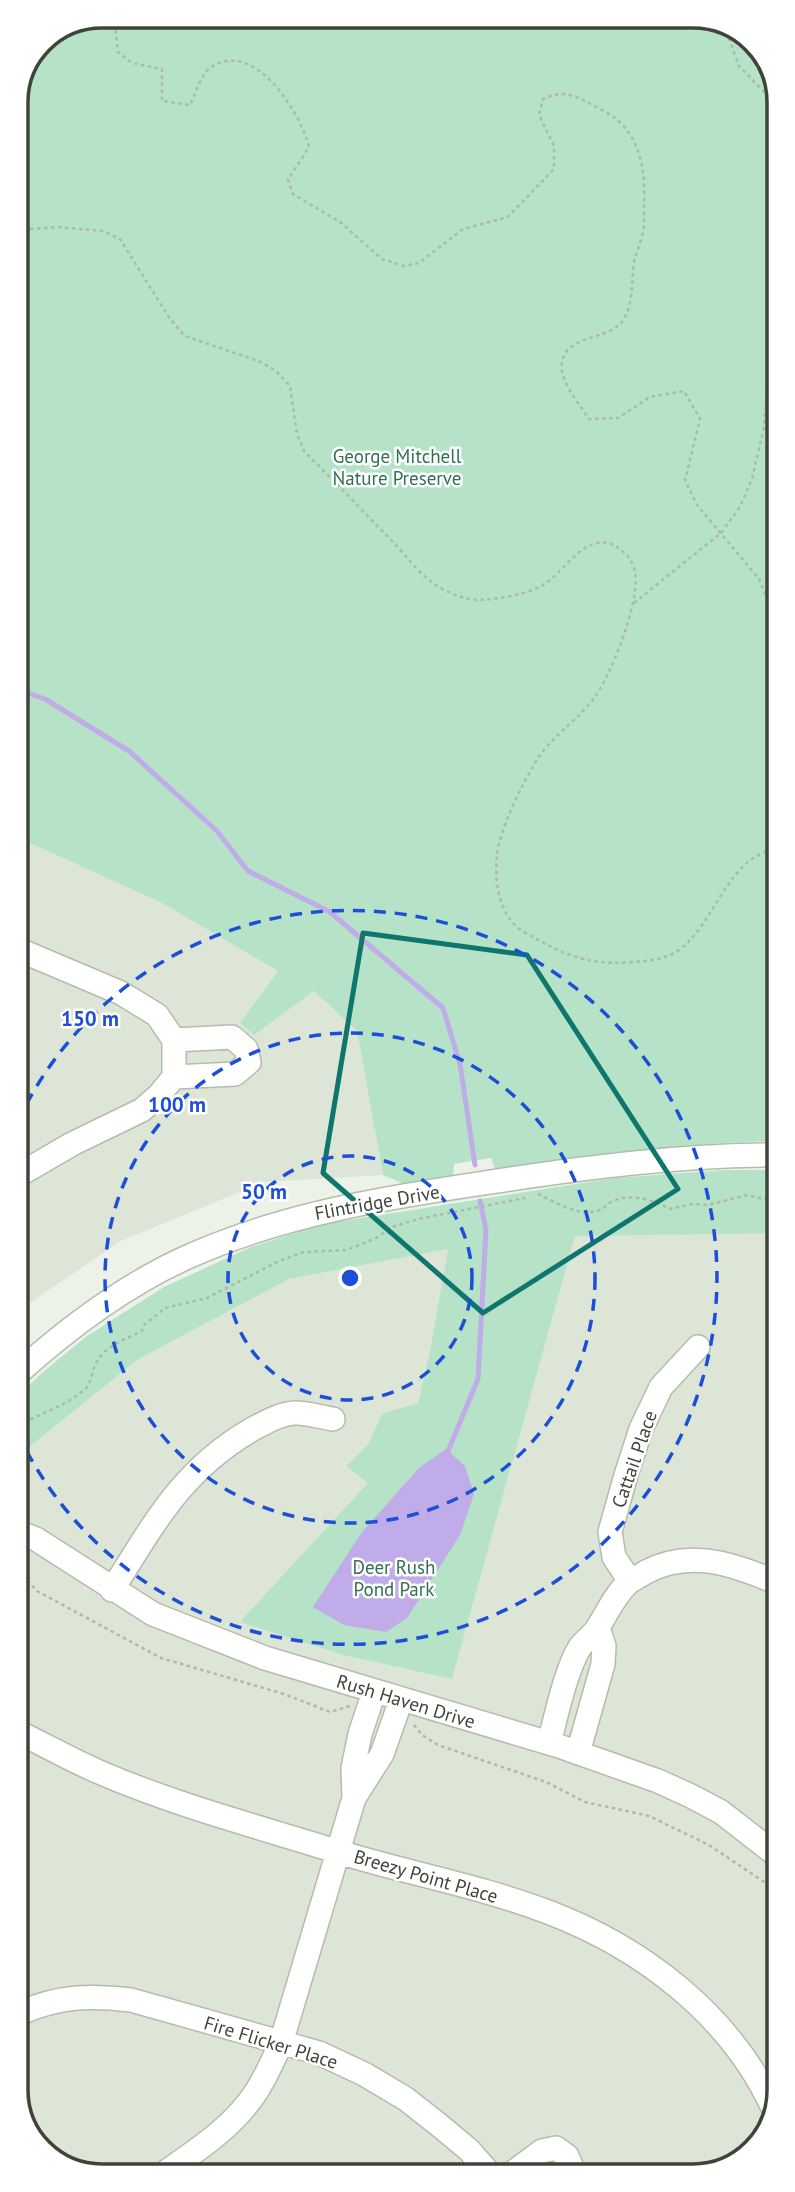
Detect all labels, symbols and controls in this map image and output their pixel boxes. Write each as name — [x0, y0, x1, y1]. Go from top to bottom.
park label: George Mitchell Nature Preserve — [333, 444, 462, 490]
text: 150 m — [61, 1005, 119, 1032]
text: 100 m — [148, 1091, 206, 1118]
text: 50 m — [241, 1178, 287, 1205]
street label: Flintridge Drive — [313, 1179, 441, 1225]
centre of rings — [338, 1266, 362, 1290]
street label: Cattail Place — [606, 1407, 662, 1511]
park label: Deer Rush Pond Park — [353, 1555, 435, 1601]
street label: Rush Haven Drive — [334, 1669, 478, 1733]
street label: Breezy Point Place — [351, 1844, 501, 1908]
street label: Fire Flicker Place — [201, 2010, 341, 2074]

